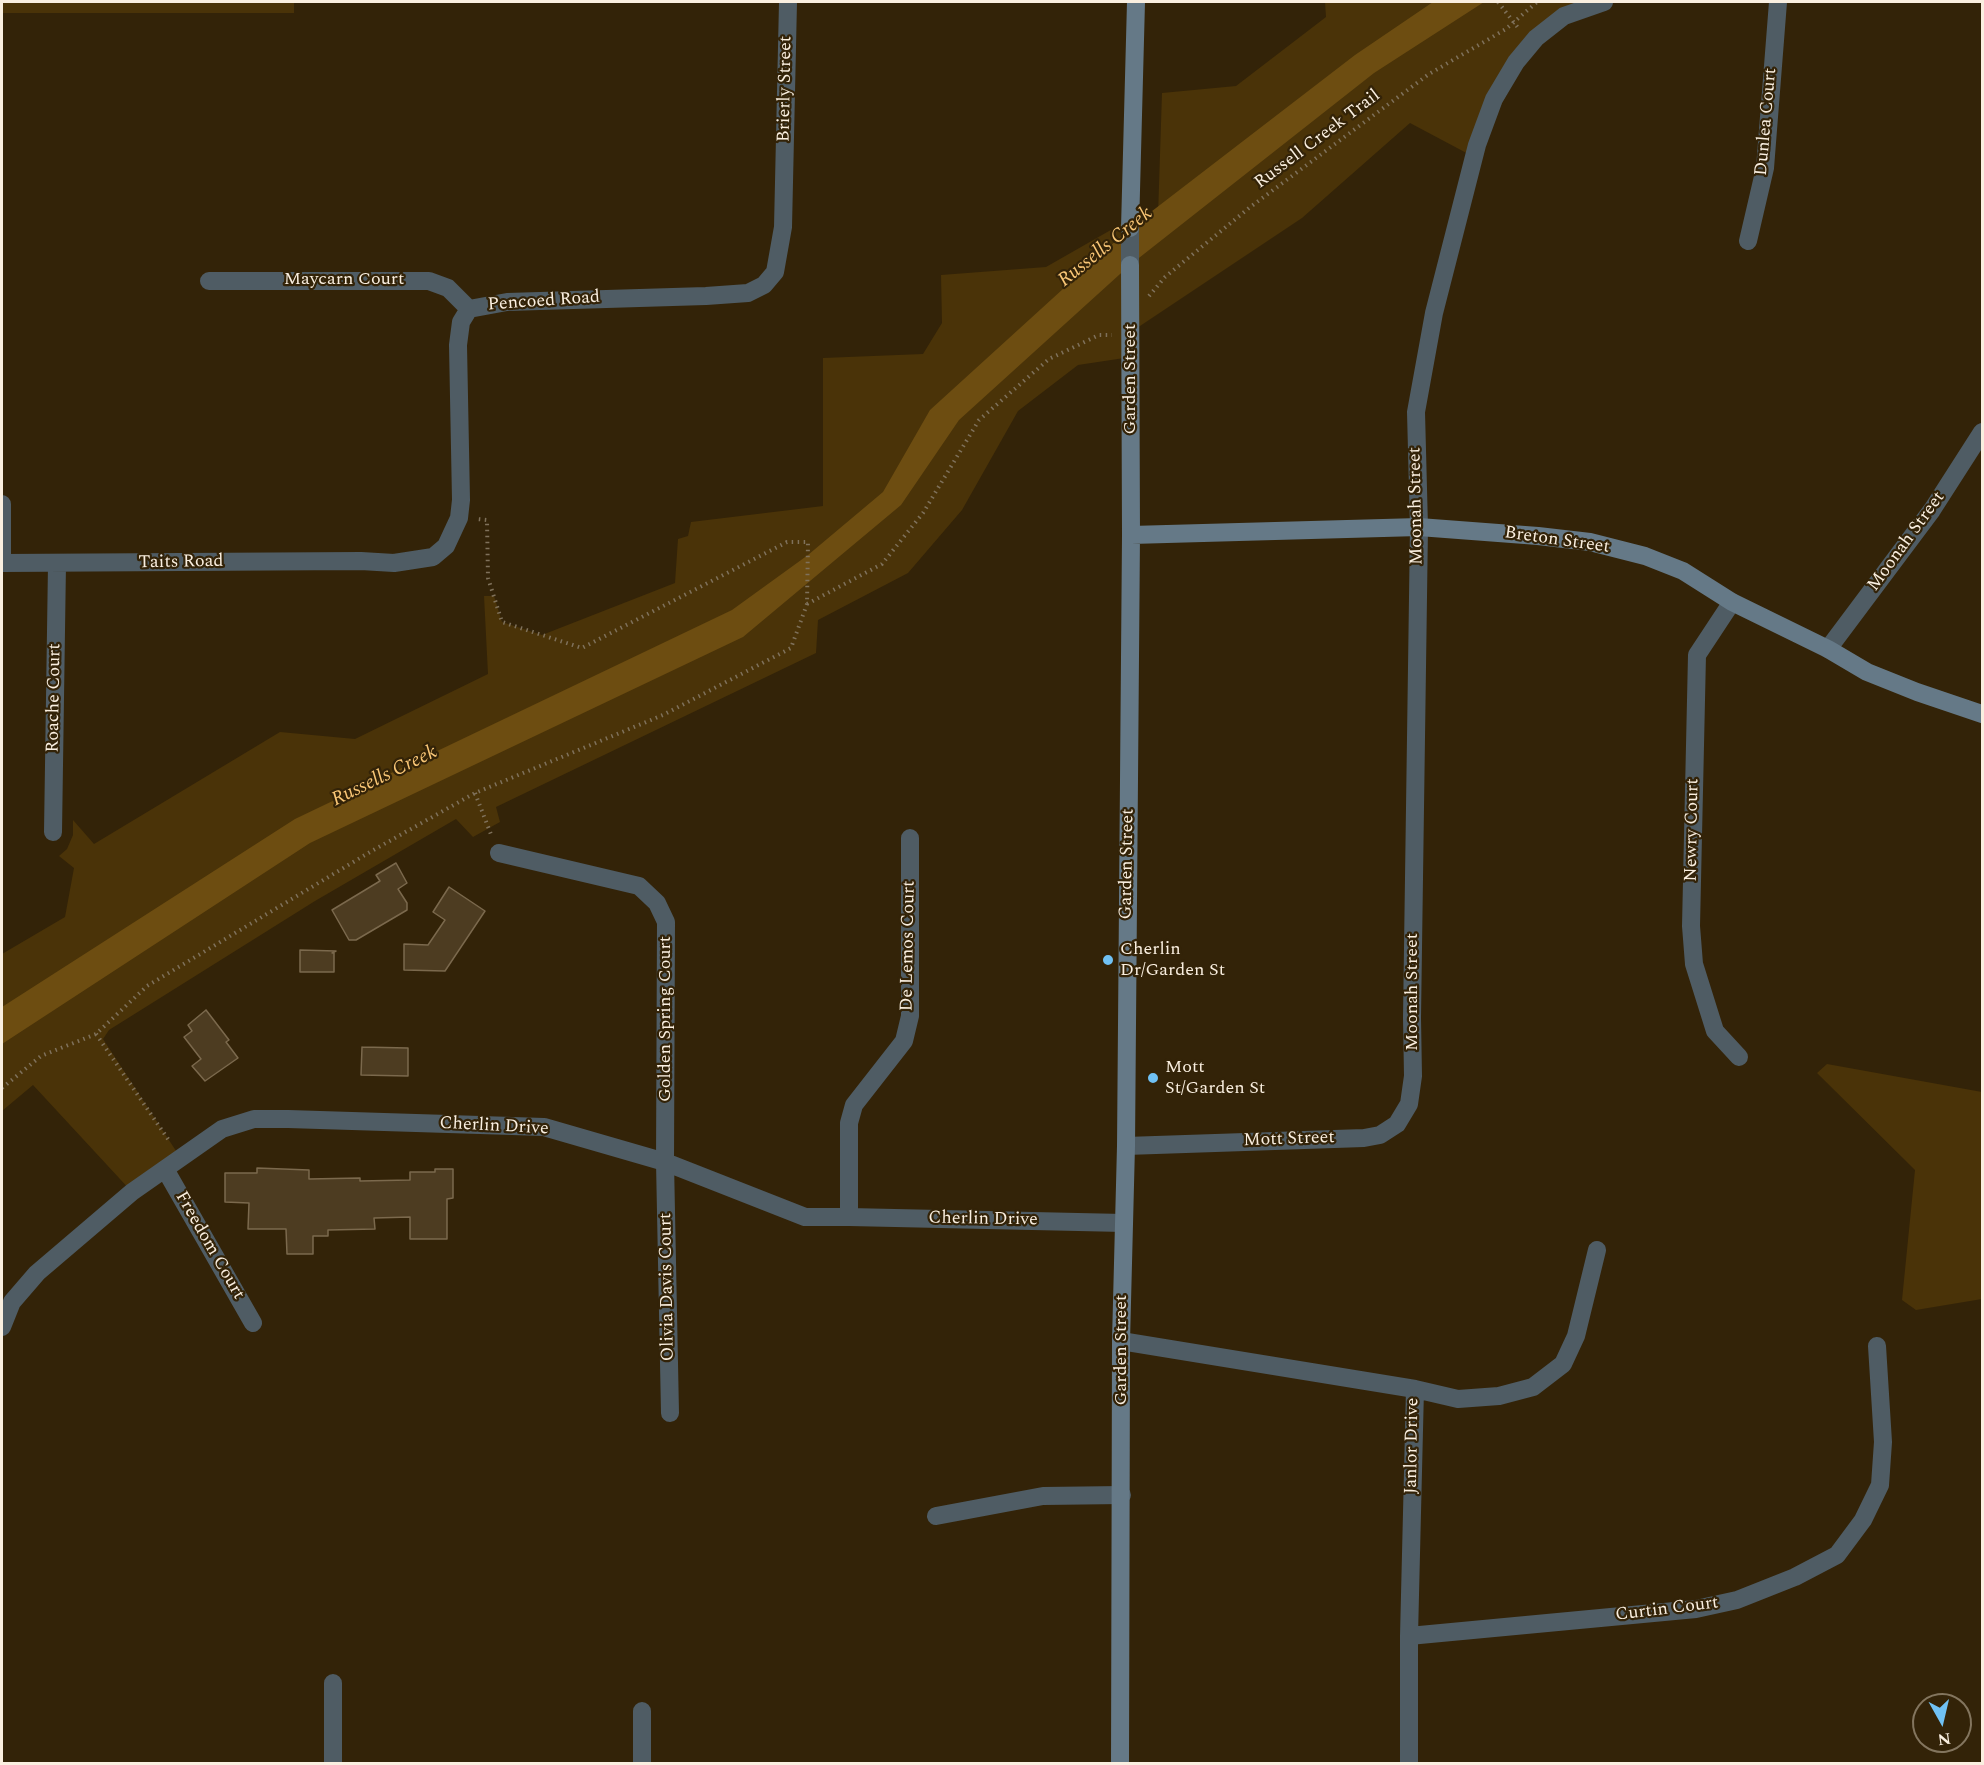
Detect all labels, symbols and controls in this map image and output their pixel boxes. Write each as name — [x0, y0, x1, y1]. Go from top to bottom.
street label: Brierly Street — [774, 36, 798, 142]
street label: Dunlea Court — [1752, 67, 1782, 177]
street label: Russell Creek Trail — [1251, 86, 1385, 194]
water label: Russells Creek — [1054, 203, 1158, 293]
street label: Maycarn Court — [284, 269, 404, 291]
street label: Pencoed Road — [487, 287, 601, 317]
street label: Garden Street — [1120, 324, 1142, 434]
street label: Moonah Street — [1405, 447, 1429, 565]
street label: Moonah Street — [1864, 488, 1950, 596]
street label: Breton Street — [1503, 523, 1611, 559]
street label: Taits Road — [138, 551, 224, 575]
street label: Roache Court — [43, 643, 67, 753]
water label: Russells Creek — [328, 741, 442, 813]
street label: Newry Court — [1681, 778, 1705, 882]
street label: Garden Street — [1116, 808, 1140, 920]
street label: De Lemos Court — [897, 880, 921, 1012]
street label: Moonah Street — [1402, 933, 1424, 1051]
street label: Golden Spring Court — [655, 936, 677, 1102]
place label: Cherlin Dr/Garden St — [1120, 939, 1225, 982]
marker: Cherlin Dr/Garden St — [1101, 953, 1115, 967]
place label: Mott St/Garden St — [1165, 1057, 1265, 1100]
marker: Mott St/Garden St — [1146, 1071, 1160, 1085]
street label: Cherlin Drive — [439, 1113, 549, 1141]
street label: Mott Street — [1243, 1128, 1335, 1152]
street label: Freedom Court — [169, 1188, 249, 1304]
street label: Cherlin Drive — [928, 1208, 1038, 1232]
street label: Olivia Davis Court — [656, 1212, 680, 1362]
street label: Garden Street — [1111, 1295, 1133, 1405]
street label: Janlor Drive — [1401, 1398, 1425, 1494]
street label: Curtin Court — [1614, 1593, 1720, 1627]
north arrow — [1912, 1693, 1972, 1753]
text: N — [1936, 1726, 1952, 1752]

